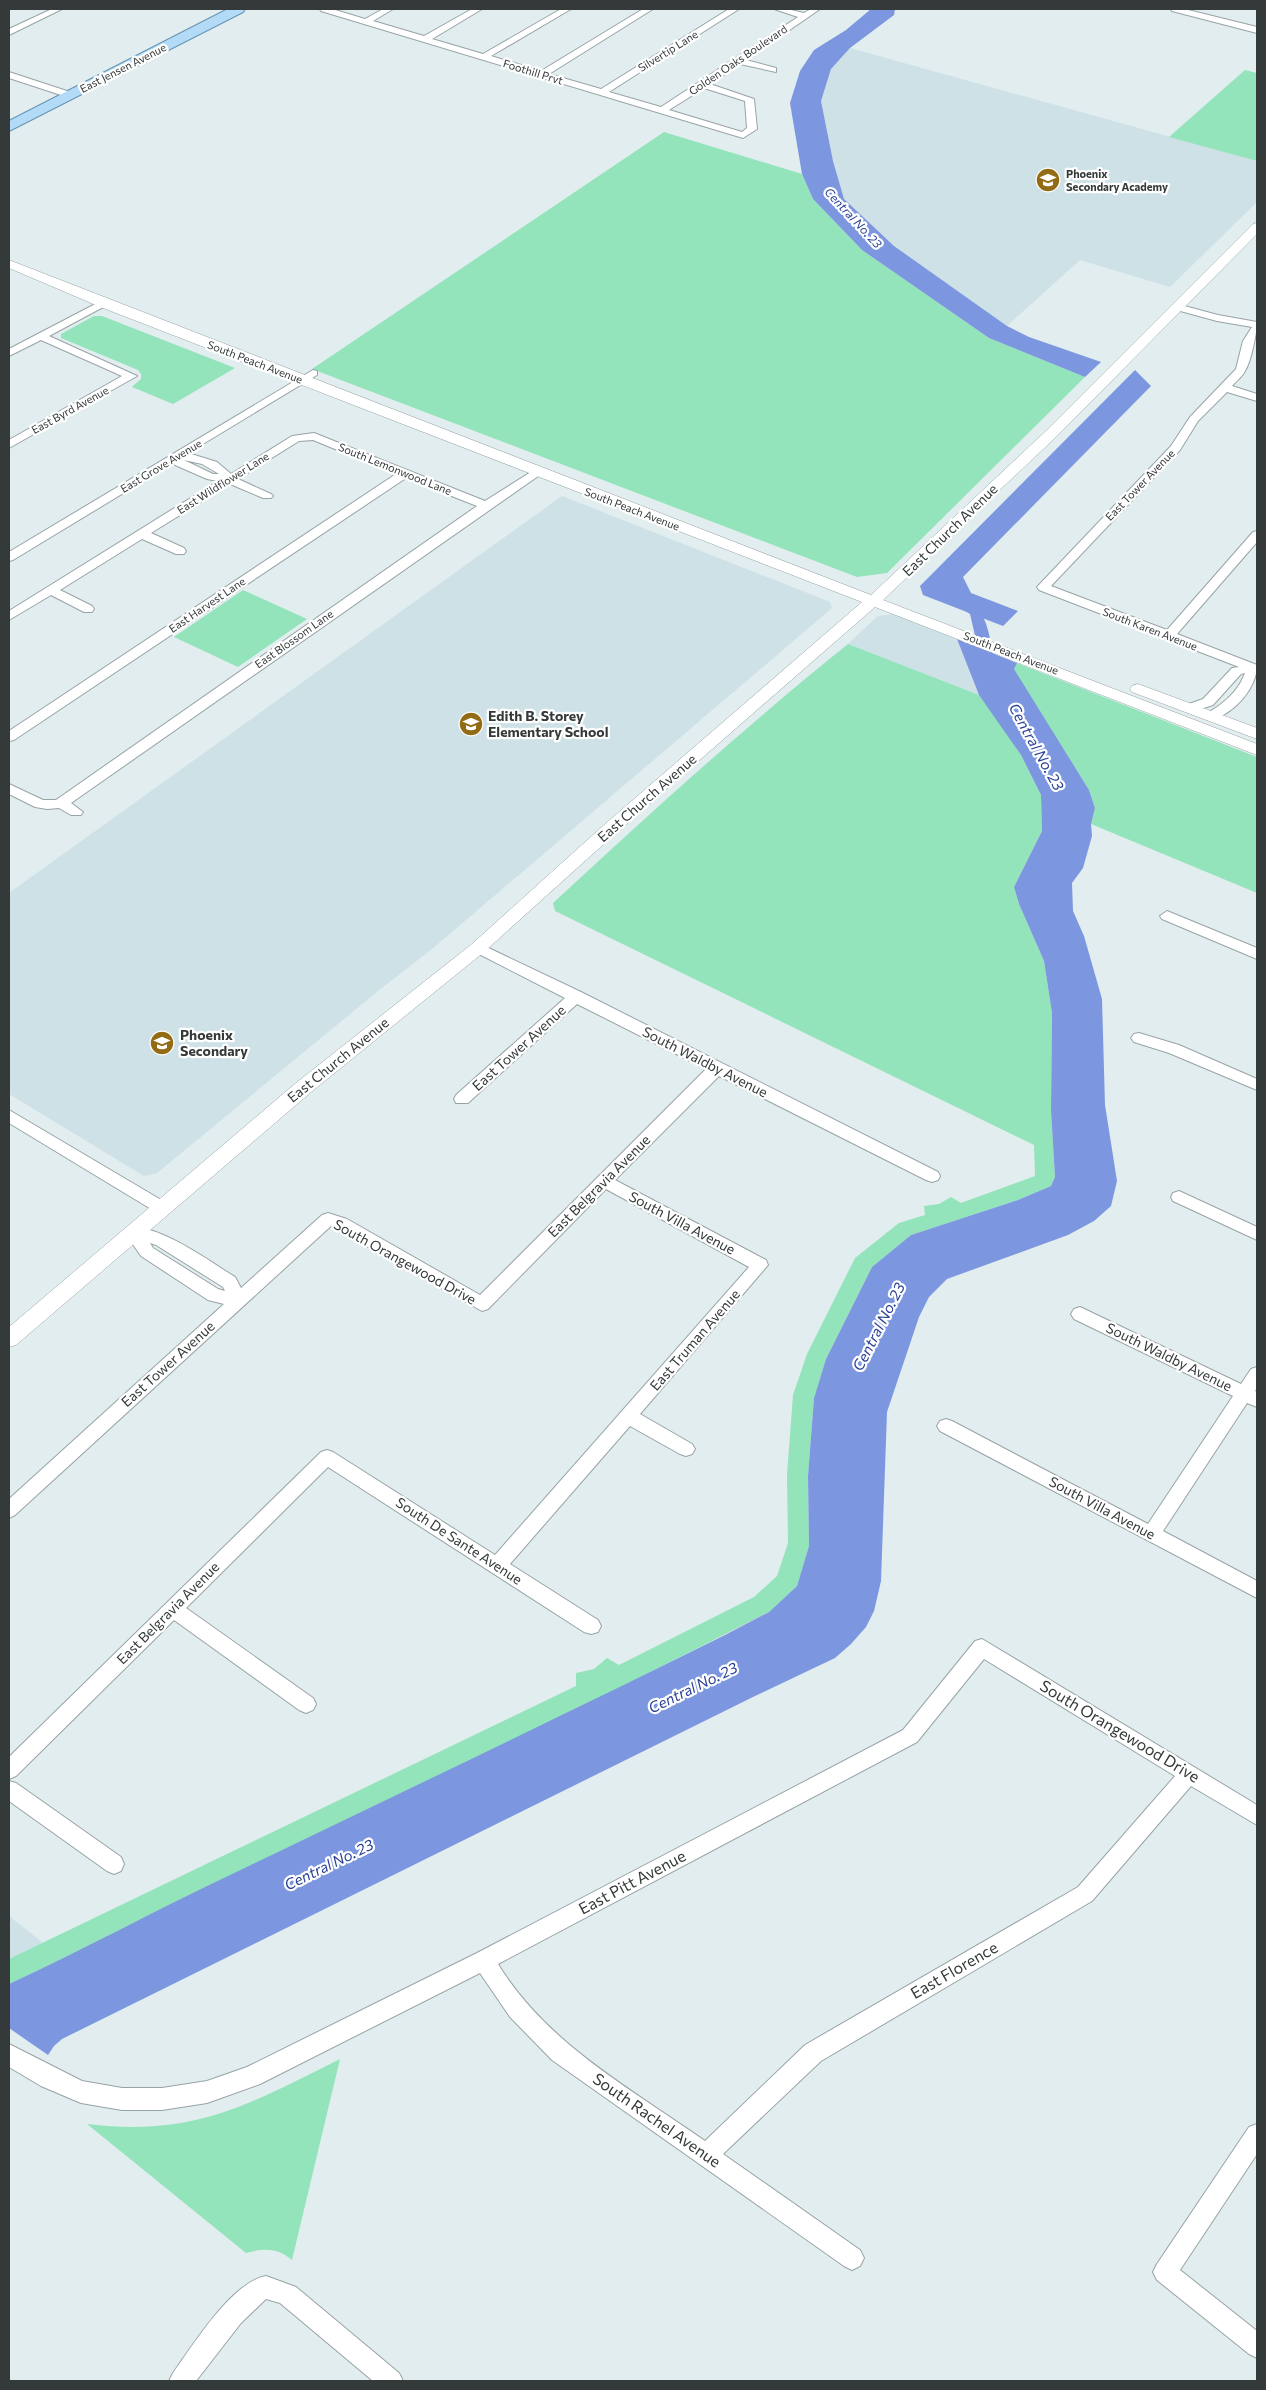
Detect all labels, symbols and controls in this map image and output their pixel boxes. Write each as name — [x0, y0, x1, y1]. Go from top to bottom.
street label: Golden Oaks Boulevard — [686, 22, 789, 97]
street label: Silvertip Lane — [636, 27, 700, 74]
street label: East Jensen Avenue — [77, 40, 169, 96]
street label: Foothill Prvt — [502, 56, 565, 87]
school or university icon: Phoenix Secondary Academy — [1035, 167, 1061, 193]
place label: Phoenix Secondary Academy — [1066, 167, 1168, 193]
water label: Central No. 23 — [822, 184, 885, 251]
street label: South Peach Avenue — [206, 337, 305, 386]
street label: East Byrd Avenue — [29, 383, 111, 436]
street label: East Grove Avenue — [118, 436, 204, 495]
street label: South Lemonwood Lane — [337, 440, 454, 497]
street label: East Tower Avenue — [1102, 446, 1177, 523]
street label: East Wildflower Lane — [174, 449, 271, 516]
street label: East Church Avenue — [899, 480, 1001, 579]
street label: South Peach Avenue — [583, 484, 682, 533]
street label: East Harvest Lane — [166, 574, 248, 635]
street label: South Karen Avenue — [1101, 604, 1200, 653]
street label: East Blossom Lane — [252, 607, 336, 670]
street label: South Peach Avenue — [962, 628, 1061, 677]
water label: Central No. 23 — [1006, 700, 1068, 794]
place label: Edith B. Storey Elementary School — [488, 707, 608, 740]
school or university icon: Edith B. Storey Elementary School — [458, 711, 484, 737]
street label: East Church Avenue — [594, 750, 700, 845]
street label: East Tower Avenue — [469, 1001, 569, 1094]
street label: East Church Avenue — [284, 1014, 392, 1106]
street label: South Waldby Avenue — [640, 1023, 771, 1100]
place label: Phoenix Secondary — [180, 1026, 248, 1059]
school or university icon: Phoenix Secondary — [149, 1030, 175, 1056]
street label: East Belgravia Avenue — [544, 1131, 653, 1240]
street label: South Villa Avenue — [626, 1187, 738, 1258]
street label: South Orangewood Drive — [331, 1215, 479, 1308]
water label: Central No. 23 — [848, 1279, 908, 1374]
street label: East Truman Avenue — [646, 1286, 743, 1394]
street label: East Tower Avenue — [118, 1317, 218, 1410]
street label: South Waldby Avenue — [1103, 1319, 1235, 1394]
street label: South Villa Avenue — [1046, 1472, 1158, 1543]
street label: South De Sante Avenue — [393, 1493, 526, 1588]
street label: East Belgravia Avenue — [113, 1558, 222, 1667]
water label: Central No. 23 — [645, 1658, 740, 1716]
street label: South Orangewood Drive — [1037, 1675, 1204, 1786]
water label: Central No. 23 — [281, 1835, 376, 1893]
street label: East Pitt Avenue — [575, 1845, 688, 1918]
street label: East Florence — [907, 1937, 1001, 2002]
street label: South Rachel Avenue — [590, 2068, 725, 2171]

